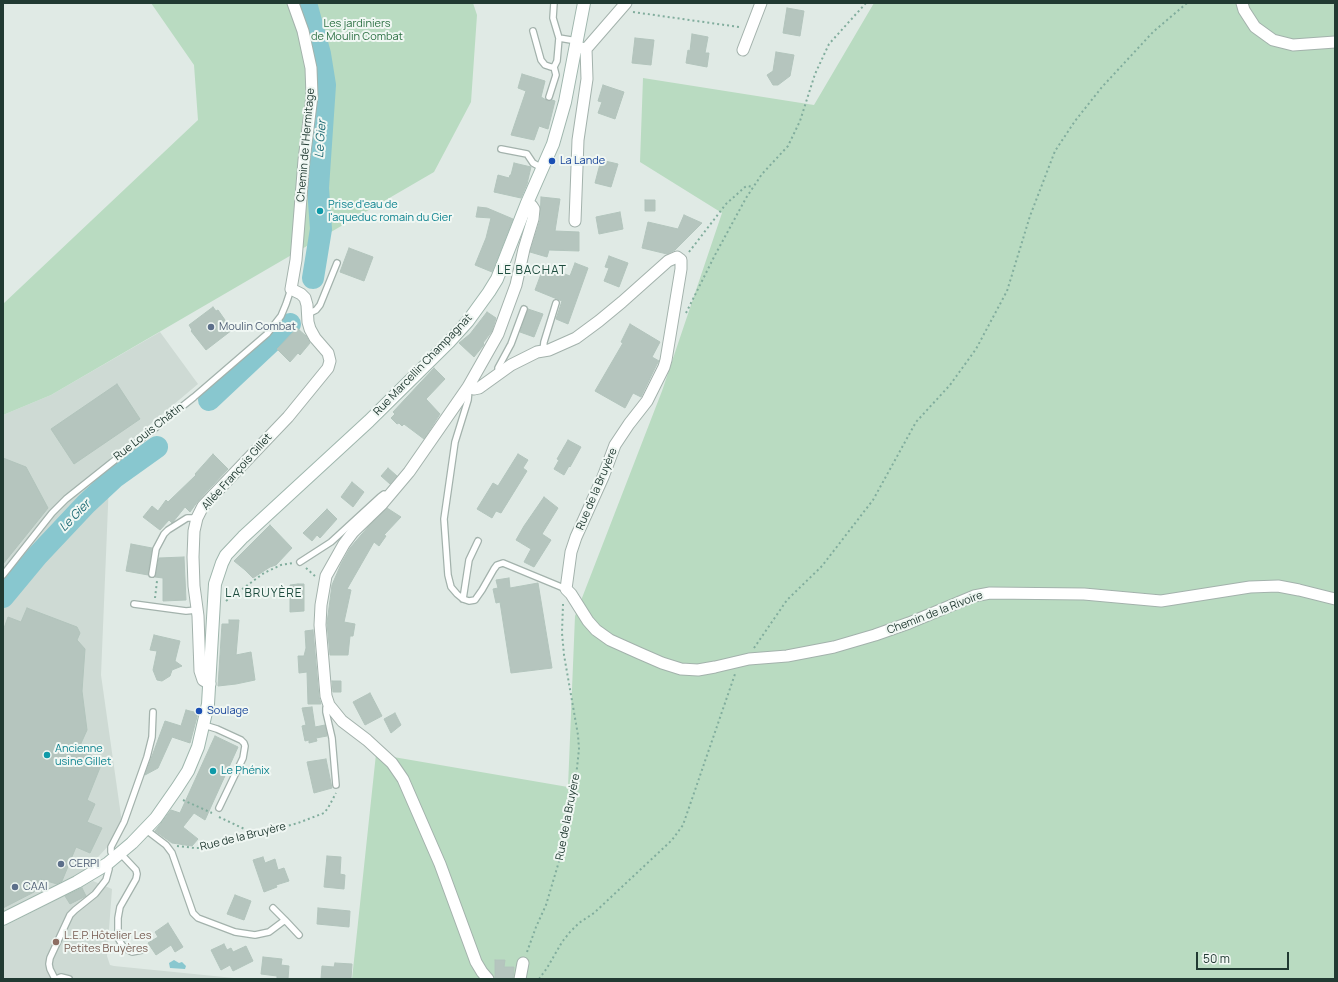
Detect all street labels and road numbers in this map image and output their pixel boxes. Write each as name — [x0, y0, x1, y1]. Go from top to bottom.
street label: Chemin de l'Hermitage — [294, 87, 318, 203]
street label: Rue Marcellin Champagnat — [371, 311, 475, 419]
street label: Rue Louis Châtin — [111, 401, 187, 463]
street label: Allée François Gillet — [199, 431, 275, 513]
street label: Rue de la Bruyère — [574, 446, 620, 532]
street label: Chemin de la Rivoire — [885, 589, 985, 637]
street label: Rue de la Bruyère — [553, 773, 583, 861]
street label: Rue de la Bruyère — [199, 820, 287, 854]

